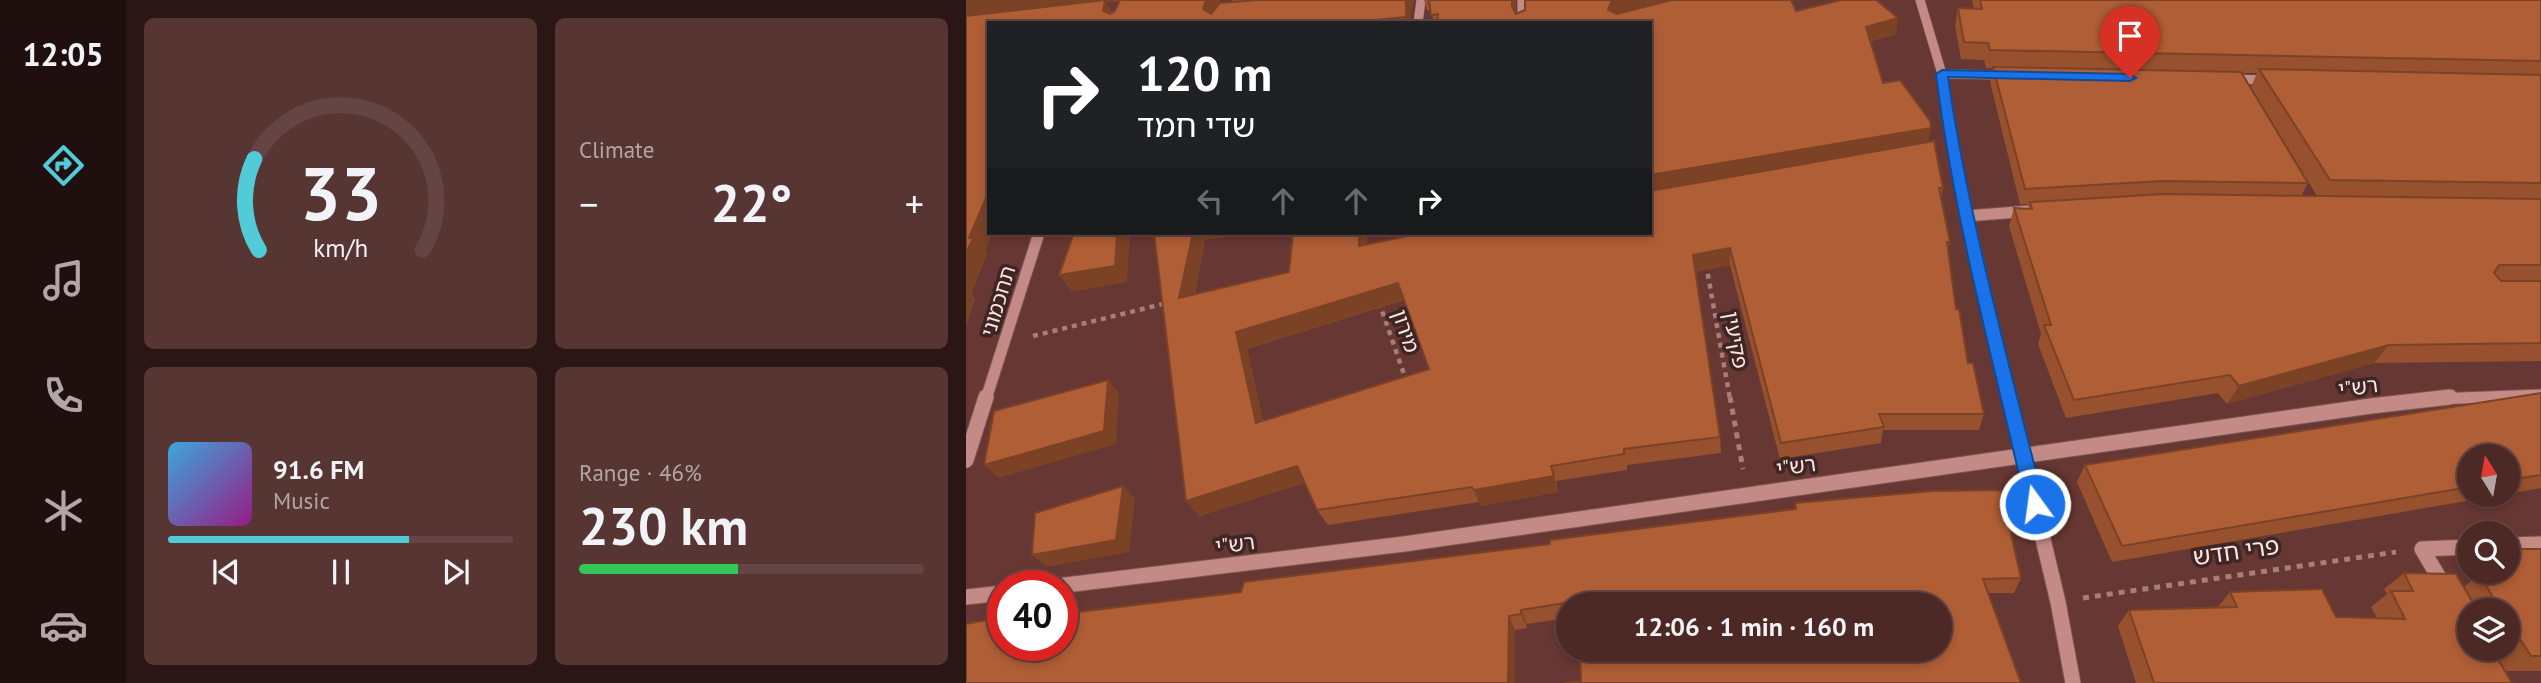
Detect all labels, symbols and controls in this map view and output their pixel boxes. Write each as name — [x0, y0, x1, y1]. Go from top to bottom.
pin — [2100, 6, 2160, 78]
icon: arrive — [2111, 17, 2149, 55]
text: 12:05 — [22, 33, 104, 75]
text: 120 m — [1137, 41, 1272, 105]
icon: right — [1022, 49, 1113, 140]
text: שדי חמד — [1137, 104, 1255, 146]
text: Climate — [579, 135, 654, 164]
icon: directions — [39, 141, 88, 190]
text: 33 — [299, 146, 382, 240]
text: 22° — [711, 169, 792, 236]
text: − — [579, 179, 598, 228]
text: + — [905, 179, 924, 228]
icon: left — [1191, 182, 1229, 220]
icon: ahead — [1264, 182, 1302, 220]
icon: ahead — [1337, 182, 1375, 220]
icon: right — [1410, 182, 1448, 220]
text: km/h — [313, 231, 368, 263]
icon: music — [39, 256, 88, 305]
street label: תחכמוני — [974, 262, 1022, 340]
street label: מירון — [1386, 306, 1426, 356]
street label: פקיעין — [1718, 309, 1754, 371]
icon: phone — [39, 371, 88, 420]
street label: רש"י — [2337, 371, 2379, 403]
north arrow — [2457, 444, 2520, 508]
map controls — [2457, 444, 2520, 661]
street label: רש"י — [1775, 450, 1817, 482]
text: 91.6 FM — [273, 453, 364, 486]
text: Range · 46% — [579, 458, 702, 487]
position arrow — [1998, 467, 2072, 541]
icon: climate — [39, 486, 88, 535]
text: Music — [273, 486, 330, 515]
text: 230 km — [579, 492, 748, 559]
button: search — [2457, 521, 2520, 584]
street label: רש"י — [1214, 528, 1256, 560]
street label: פרי חדש — [2191, 530, 2281, 572]
icon: previous — [207, 553, 245, 591]
icon: pause — [322, 553, 360, 591]
icon: next — [437, 553, 475, 591]
speed limit sign: 40 — [987, 570, 1078, 661]
button: layers — [2457, 598, 2520, 661]
icon: car — [39, 601, 88, 650]
text: 12:06 · 1 min · 160 m — [1634, 610, 1874, 643]

